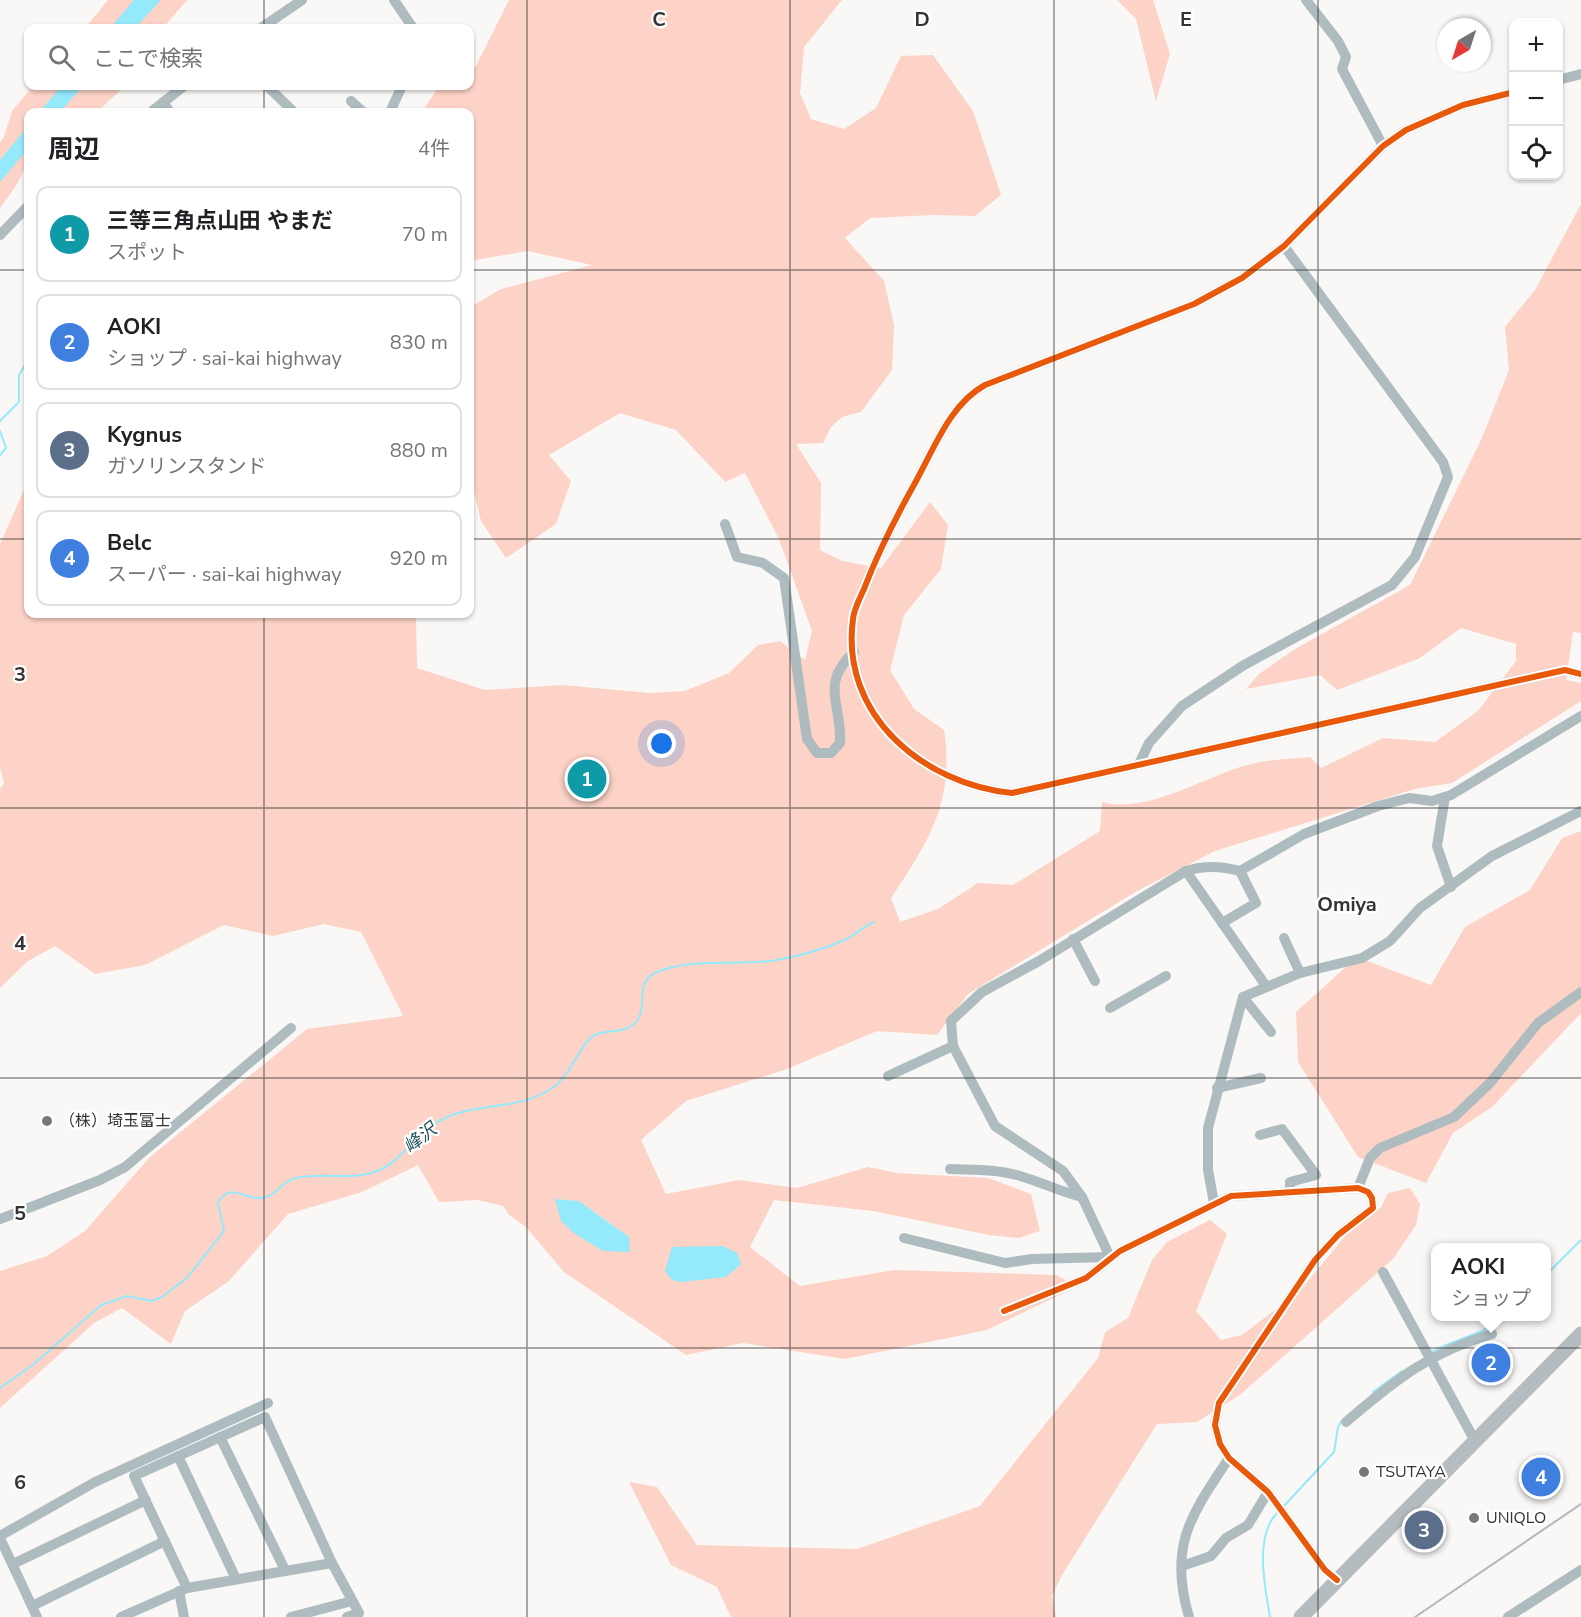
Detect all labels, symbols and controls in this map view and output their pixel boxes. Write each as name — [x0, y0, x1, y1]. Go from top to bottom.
text: C — [652, 6, 666, 33]
text: D — [914, 6, 930, 33]
text: E — [1180, 6, 1192, 33]
north arrow — [1437, 18, 1491, 72]
map controls — [1509, 18, 1563, 180]
button: + — [1509, 18, 1563, 72]
search box — [24, 24, 474, 90]
icon: search — [45, 41, 78, 74]
text: ここで検索 — [93, 44, 203, 74]
button: − — [1509, 72, 1563, 126]
button: locate — [1509, 126, 1563, 180]
text: 周辺 — [48, 132, 100, 167]
text: 4件 — [418, 135, 450, 162]
text: 三等三角点山田 やまだ — [107, 206, 333, 236]
text: 1 — [64, 221, 76, 248]
text: 70 m — [402, 221, 448, 248]
text: スポット — [107, 239, 187, 266]
text: AOKI — [107, 312, 161, 342]
text: 2 — [64, 329, 76, 356]
text: 830 m — [390, 329, 448, 356]
text: ショップ · sai-kai highway — [107, 345, 342, 372]
text: Kygnus — [107, 420, 182, 450]
text: 3 — [64, 437, 76, 464]
text: 880 m — [390, 437, 448, 464]
text: ガソリンスタンド — [107, 453, 267, 480]
text: Belc — [107, 528, 151, 558]
text: 4 — [64, 545, 76, 572]
text: 920 m — [390, 545, 448, 572]
text: スーパー · sai-kai highway — [107, 561, 342, 588]
text: 3 — [14, 661, 26, 688]
your location — [647, 729, 676, 758]
pin: 1 — [568, 756, 606, 802]
district label: Omiya — [1317, 891, 1377, 918]
text: 4 — [14, 930, 26, 957]
place label: （株）埼玉富士 — [59, 1110, 171, 1132]
marker: （株）埼玉富士 — [40, 1114, 54, 1128]
water label: 峰沢 — [398, 1116, 443, 1159]
text: 5 — [14, 1200, 26, 1227]
popup — [1431, 1243, 1551, 1321]
text: AOKI — [1451, 1252, 1505, 1282]
text: ショップ — [1451, 1285, 1531, 1312]
pin: 2 — [1472, 1340, 1510, 1386]
pin: 4 — [1522, 1454, 1560, 1500]
place label: TSUTAYA — [1376, 1461, 1446, 1483]
marker: TSUTAYA — [1357, 1465, 1371, 1479]
text: 6 — [14, 1469, 26, 1496]
place label: UNIQLO — [1486, 1507, 1546, 1529]
pin: 3 — [1404, 1508, 1444, 1552]
marker: UNIQLO — [1467, 1511, 1481, 1525]

